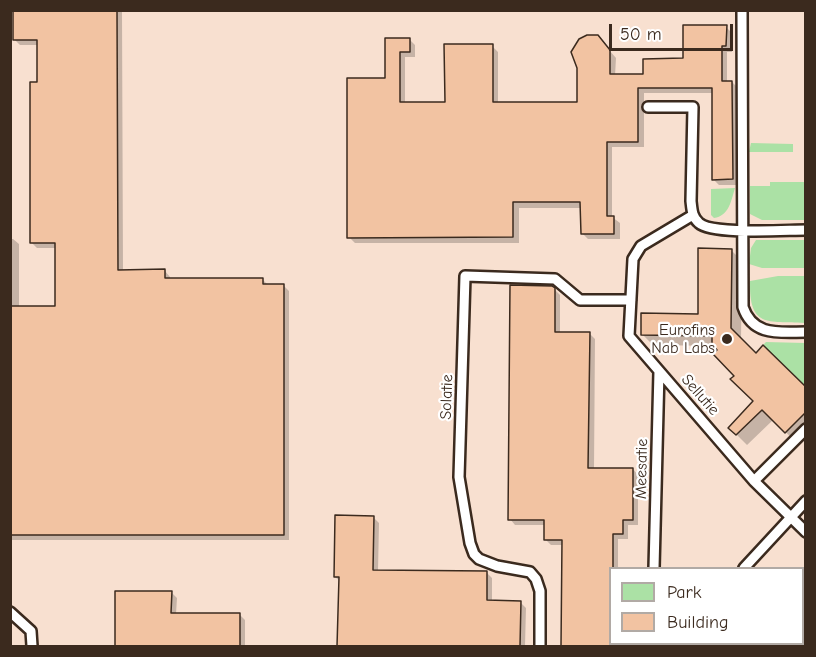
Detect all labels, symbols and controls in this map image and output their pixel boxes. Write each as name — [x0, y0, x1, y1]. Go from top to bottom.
scale bar — [612, 12, 736, 50]
text: 50 m — [620, 24, 662, 45]
place label: Eurofins Nab Labs — [651, 320, 715, 358]
marker: Eurofins Nab Labs — [720, 332, 734, 346]
street label: Sellutie — [677, 370, 723, 420]
street label: Solatie — [437, 374, 457, 420]
street label: Meesatie — [632, 439, 652, 499]
legend — [609, 567, 804, 645]
text: Park — [667, 582, 701, 603]
text: Building — [667, 612, 729, 633]

